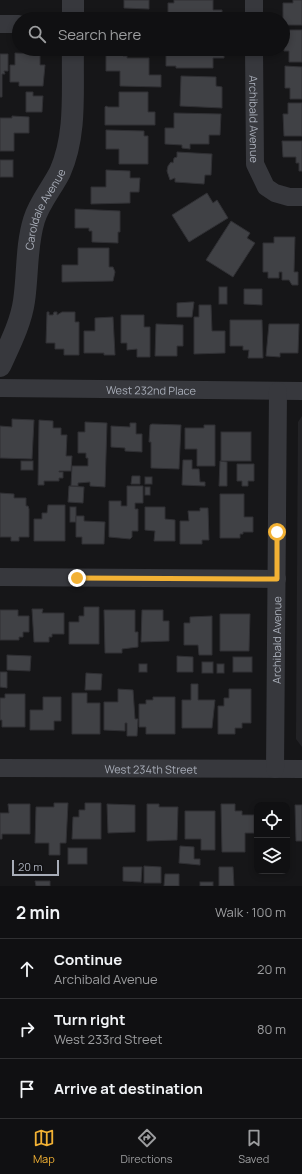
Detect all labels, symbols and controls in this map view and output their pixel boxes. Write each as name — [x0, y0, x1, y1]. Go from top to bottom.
search box — [12, 12, 290, 56]
icon: search — [26, 23, 48, 45]
text: Search here — [58, 24, 141, 45]
street label: Archibald Avenue — [247, 75, 262, 163]
street label: Caroldale Avenue — [21, 165, 68, 251]
street label: West 232nd Place — [106, 382, 197, 397]
route start — [268, 523, 286, 541]
route end — [68, 569, 86, 587]
street label: Archibald Avenue — [268, 596, 284, 684]
street label: West 234th Street — [105, 761, 197, 776]
map controls — [254, 802, 290, 874]
button: locate — [254, 802, 290, 838]
button: layers — [254, 838, 290, 874]
scale bar — [12, 858, 59, 877]
text: 20 m — [18, 859, 43, 874]
text: 2 min — [16, 901, 60, 924]
text: Walk · 100 m — [215, 903, 286, 921]
text: Continue — [54, 949, 122, 970]
icon: ahead — [16, 958, 38, 980]
text: 20 m — [257, 960, 286, 978]
text: Archibald Avenue — [54, 970, 158, 988]
text: Turn right — [54, 1009, 125, 1030]
icon: right — [16, 1018, 38, 1040]
text: 80 m — [257, 1020, 286, 1038]
text: West 233rd Street — [54, 1030, 162, 1048]
icon: arrive — [16, 1078, 38, 1100]
text: Arrive at destination — [54, 1078, 203, 1099]
tab: Map — [33, 1127, 55, 1166]
tab: Directions — [120, 1127, 173, 1166]
tab: Saved — [238, 1127, 269, 1166]

